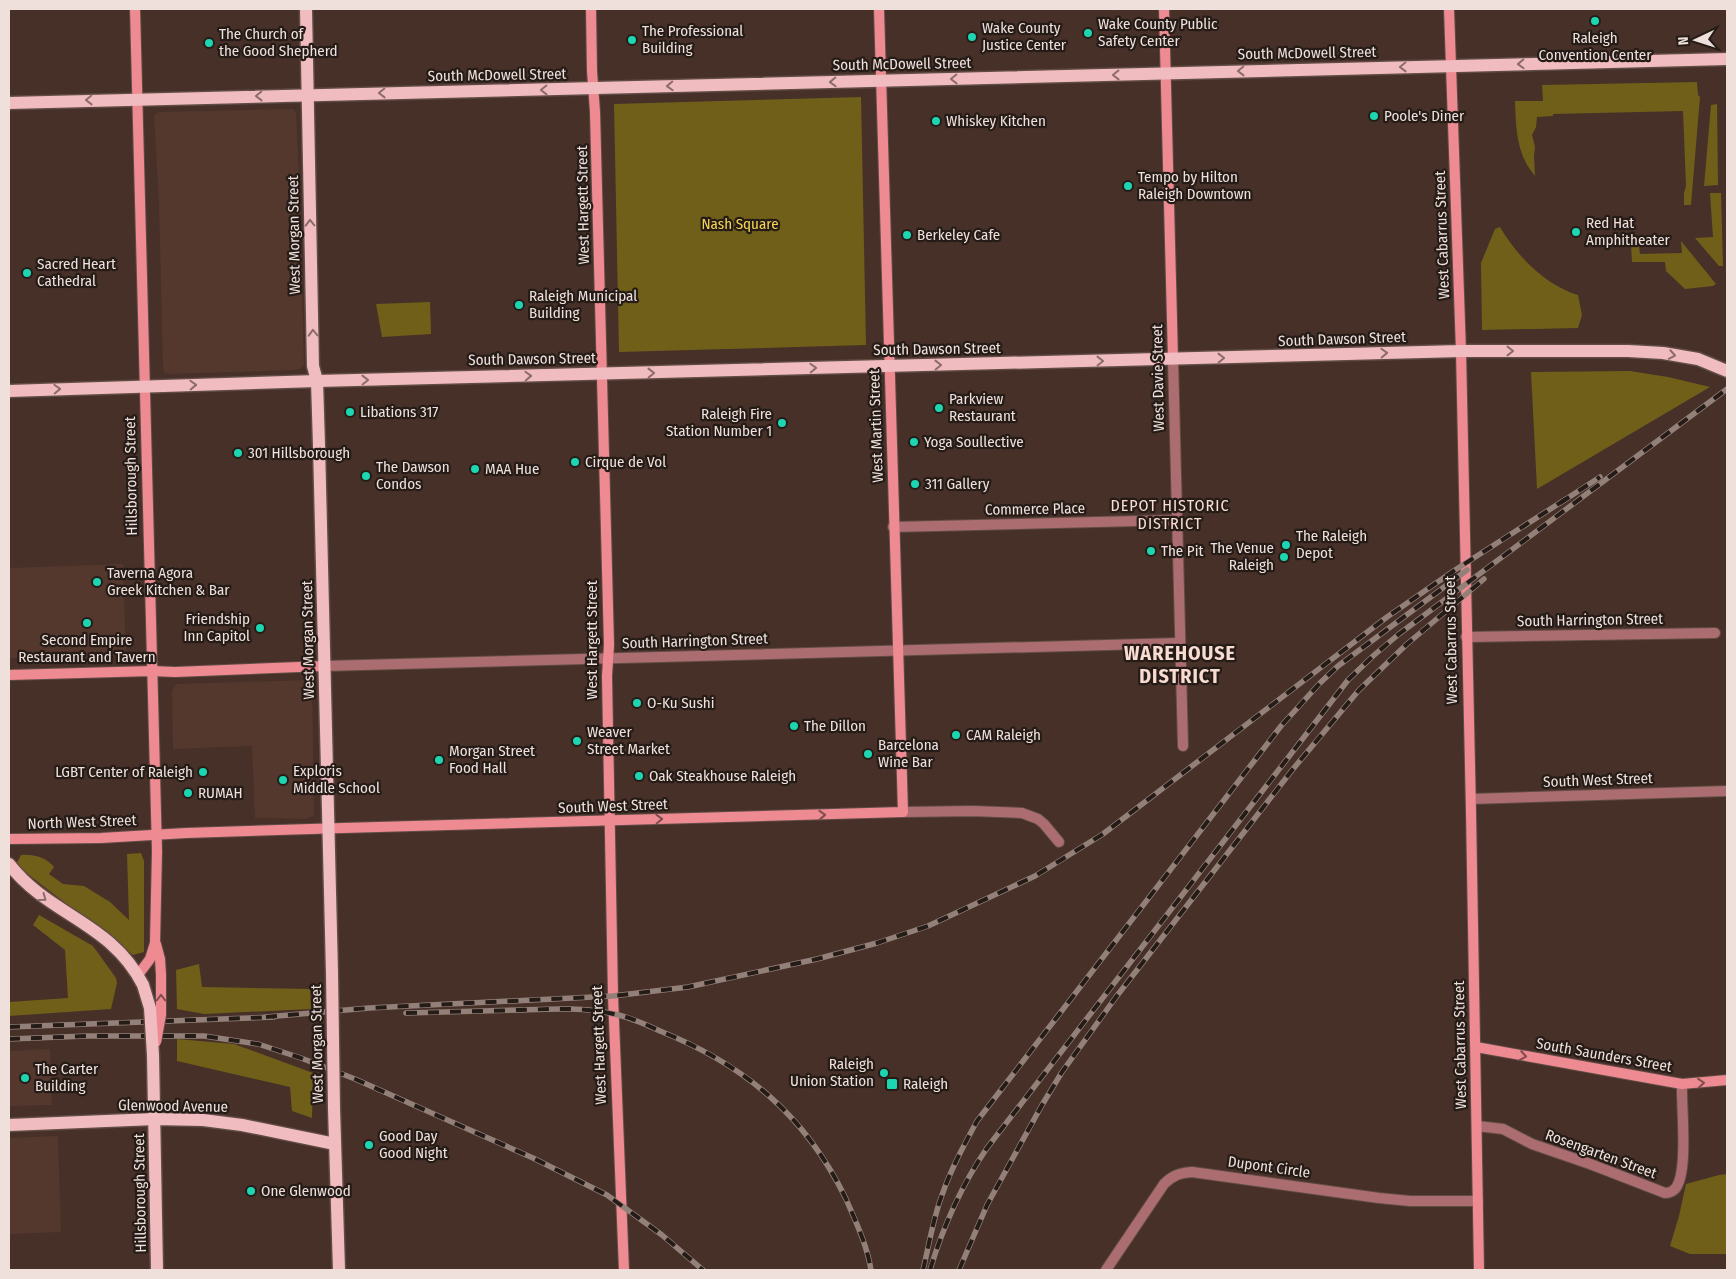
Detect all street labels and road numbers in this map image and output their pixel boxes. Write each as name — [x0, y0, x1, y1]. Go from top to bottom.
street label: South McDowell Street — [1237, 43, 1377, 63]
street label: South McDowell Street — [832, 54, 972, 74]
street label: South McDowell Street — [427, 65, 567, 85]
street label: West Hargett Street — [573, 145, 593, 265]
street label: West Cabarrus Street — [1431, 170, 1453, 300]
street label: West Morgan Street — [284, 175, 304, 295]
street label: West Davie Street — [1148, 324, 1168, 432]
street label: South Dawson Street — [1278, 328, 1406, 350]
street label: South Dawson Street — [873, 339, 1001, 359]
street label: South Dawson Street — [468, 349, 596, 369]
street label: West Martin Street — [865, 369, 887, 483]
street label: Hillsborough Street — [121, 416, 141, 536]
street label: Commerce Place — [985, 499, 1085, 519]
street label: West Cabarrus Street — [1441, 576, 1461, 704]
street label: West Morgan Street — [298, 580, 318, 700]
street label: West Hargett Street — [583, 580, 601, 700]
street label: South Harrington Street — [1517, 610, 1663, 630]
street label: South Harrington Street — [622, 629, 768, 653]
street label: South West Street — [1543, 769, 1653, 791]
street label: South West Street — [558, 795, 668, 817]
street label: North West Street — [27, 811, 137, 833]
street label: West Cabarrus Street — [1450, 981, 1470, 1109]
street label: West Morgan Street — [307, 984, 327, 1104]
street label: West Hargett Street — [588, 985, 610, 1105]
street label: South Saunders Street — [1535, 1034, 1673, 1076]
street label: Glenwood Avenue — [118, 1096, 228, 1116]
street label: Rosengarten Street — [1543, 1125, 1659, 1183]
street label: Hillsborough Street — [130, 1133, 150, 1253]
street label: Dupont Circle — [1227, 1152, 1311, 1182]

